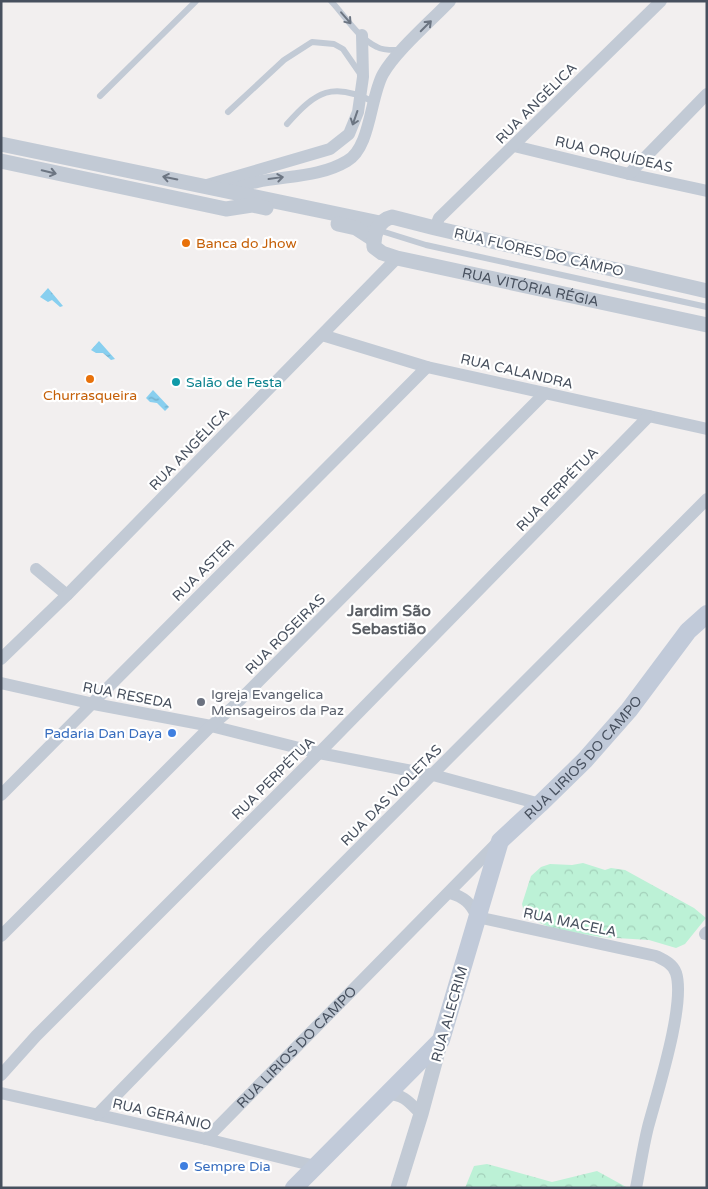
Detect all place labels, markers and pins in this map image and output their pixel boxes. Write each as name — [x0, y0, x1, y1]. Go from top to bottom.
place label: Banca do Jhow — [196, 235, 297, 252]
marker: Banca do Jhow — [180, 237, 192, 249]
marker: Churrasqueira — [84, 373, 96, 385]
place label: Salão de Festa — [186, 374, 282, 391]
marker: Salão de Festa — [170, 376, 182, 388]
place label: Churrasqueira — [43, 387, 137, 404]
place label: Igreja Evangelica Mensageiros da Paz — [211, 686, 344, 719]
marker: Igreja Evangelica Mensageiros da Paz — [195, 696, 207, 708]
place label: Padaria Dan Daya — [44, 725, 162, 742]
marker: Padaria Dan Daya — [166, 727, 178, 739]
place label: Sempre Dia — [194, 1158, 271, 1175]
marker: Sempre Dia — [178, 1160, 190, 1172]

